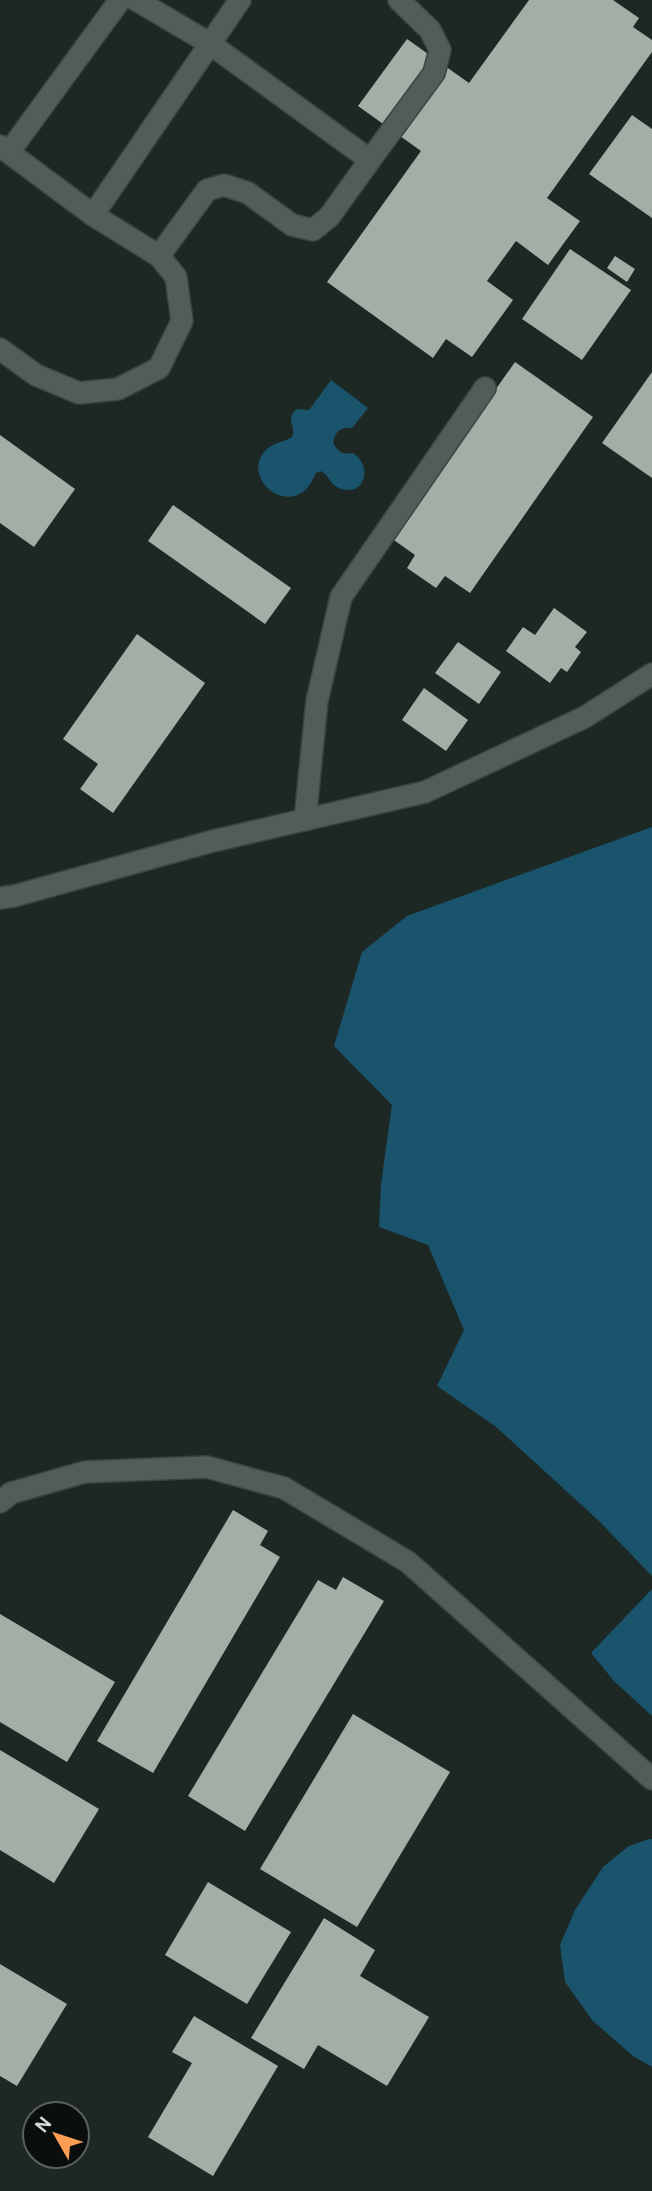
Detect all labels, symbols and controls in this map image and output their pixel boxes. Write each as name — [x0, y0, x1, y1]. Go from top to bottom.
north arrow — [21, 2100, 91, 2170]
text: N — [31, 2113, 58, 2138]

